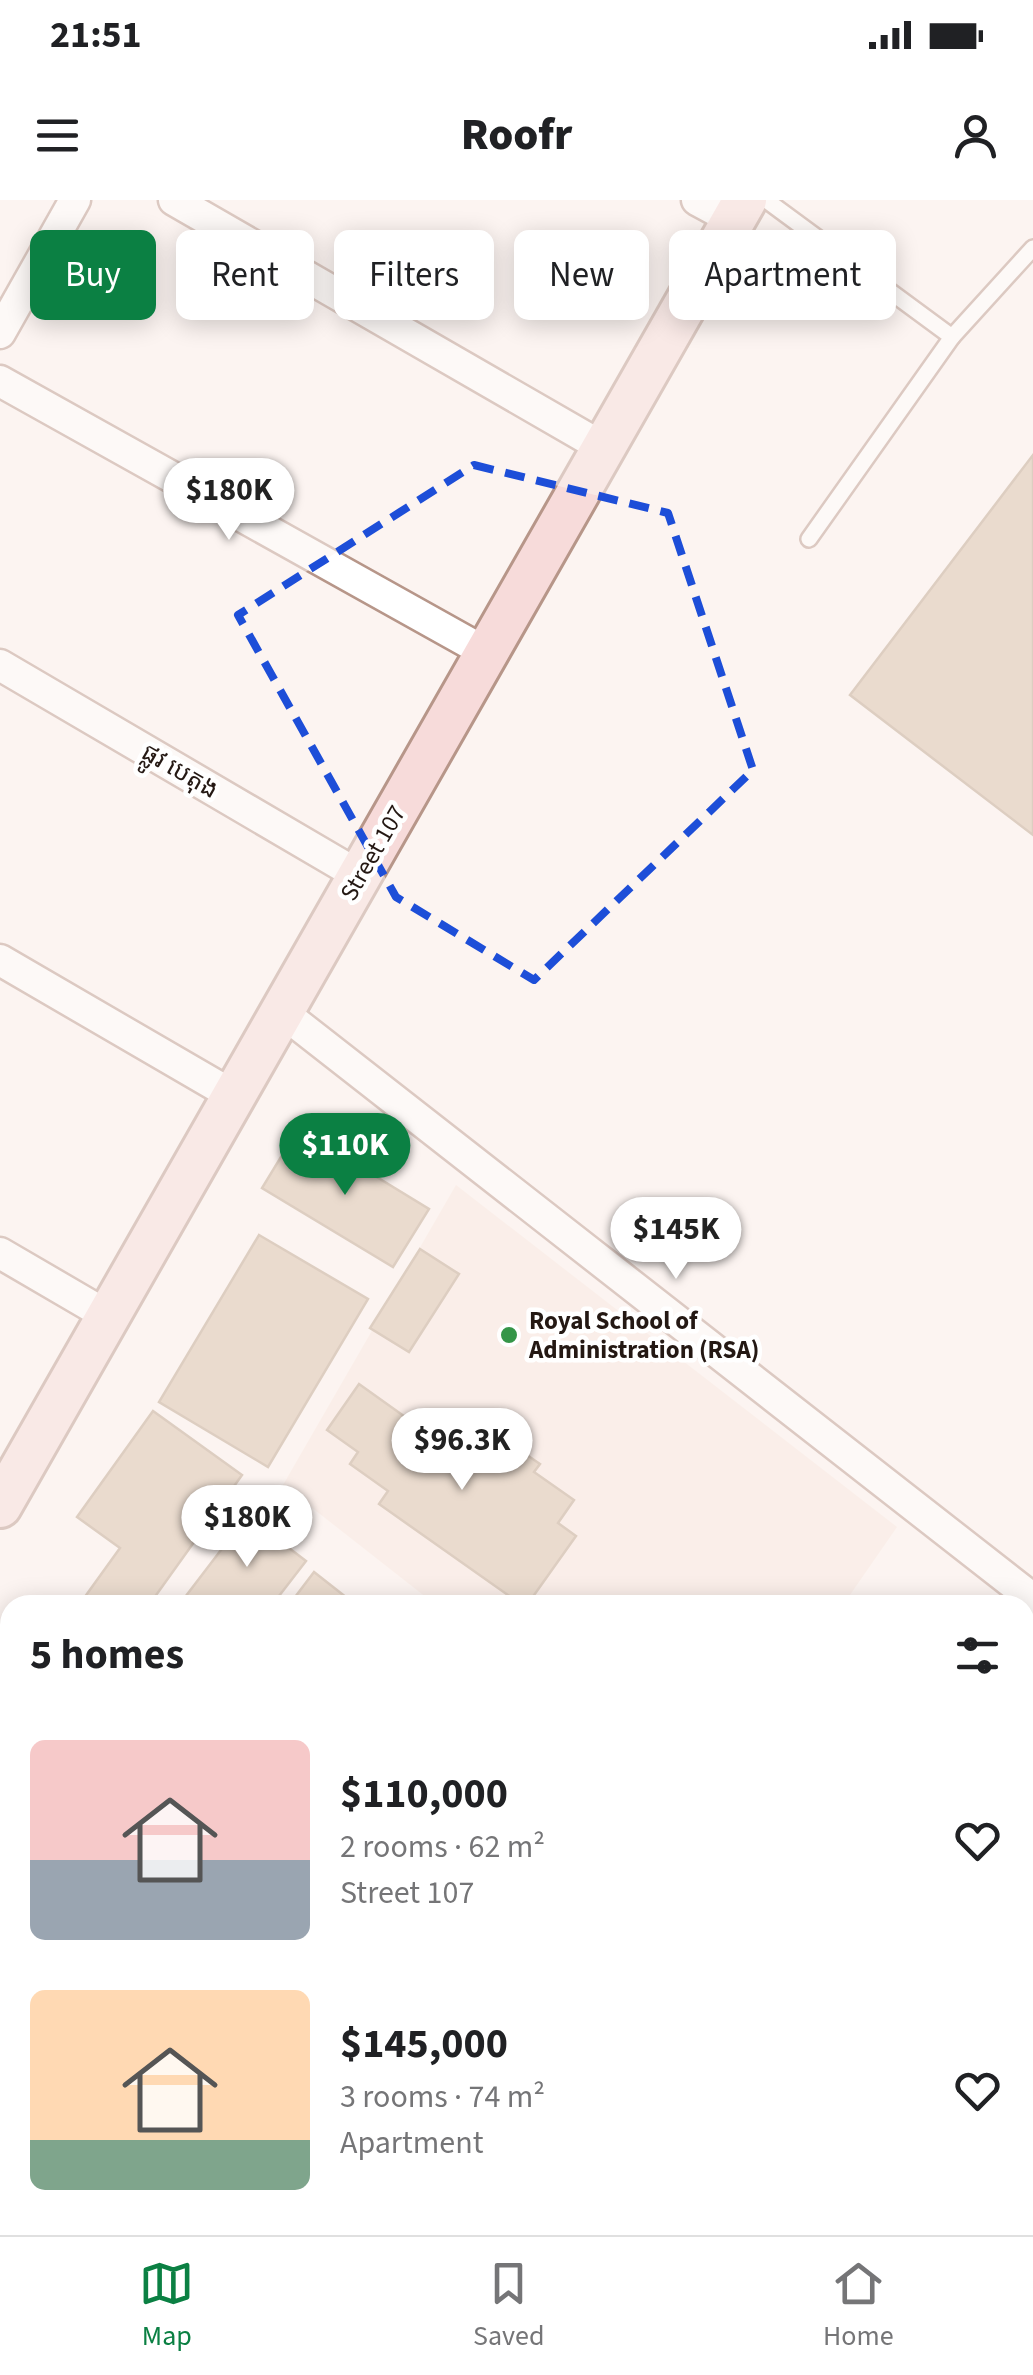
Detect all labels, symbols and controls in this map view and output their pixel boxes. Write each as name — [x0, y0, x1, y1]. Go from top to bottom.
text: 21:51 — [50, 8, 142, 62]
text: Roofr — [461, 103, 572, 167]
icon: menu — [30, 108, 85, 163]
icon: person — [948, 108, 1003, 163]
chip: Buy — [30, 230, 156, 320]
chip: Rent — [176, 230, 314, 320]
chip: Filters — [334, 230, 494, 320]
chip: New — [514, 230, 649, 320]
chip: Apartment — [669, 230, 896, 320]
pin: $180K — [159, 458, 299, 543]
text: $180K — [185, 467, 273, 513]
street label: ផ្លូវ បេតុង — [132, 734, 225, 811]
street label: Street 107 — [331, 799, 415, 907]
pin: $110K — [275, 1113, 415, 1198]
text: $110K — [301, 1122, 389, 1168]
pin: $145K — [606, 1197, 746, 1282]
text: $145K — [632, 1206, 720, 1252]
place label: Royal School of Administration (RSA) — [528, 1303, 759, 1368]
marker: Royal School of Administration (RSA) — [498, 1324, 520, 1346]
pin: $96.3K — [381, 1408, 543, 1493]
text: $96.3K — [414, 1417, 510, 1463]
pin: $180K — [177, 1485, 317, 1570]
text: $180K — [203, 1494, 291, 1540]
text: 5 homes — [30, 1625, 184, 1685]
icon: filters — [950, 1628, 1005, 1683]
text: $110,000 — [340, 1764, 508, 1824]
icon: home — [110, 1780, 230, 1900]
icon: heart — [950, 1813, 1005, 1868]
text: 2 rooms · 62 m² — [340, 1824, 545, 1870]
text: Street 107 — [340, 1870, 474, 1916]
text: $145,000 — [340, 2014, 508, 2074]
icon: home — [110, 2030, 230, 2150]
icon: heart — [950, 2063, 1005, 2118]
text: 3 rooms · 74 m² — [340, 2074, 545, 2120]
text: Apartment — [340, 2120, 483, 2166]
tab: Map — [139, 2256, 194, 2356]
tab: Saved — [473, 2256, 544, 2356]
tab: Home — [823, 2256, 894, 2356]

